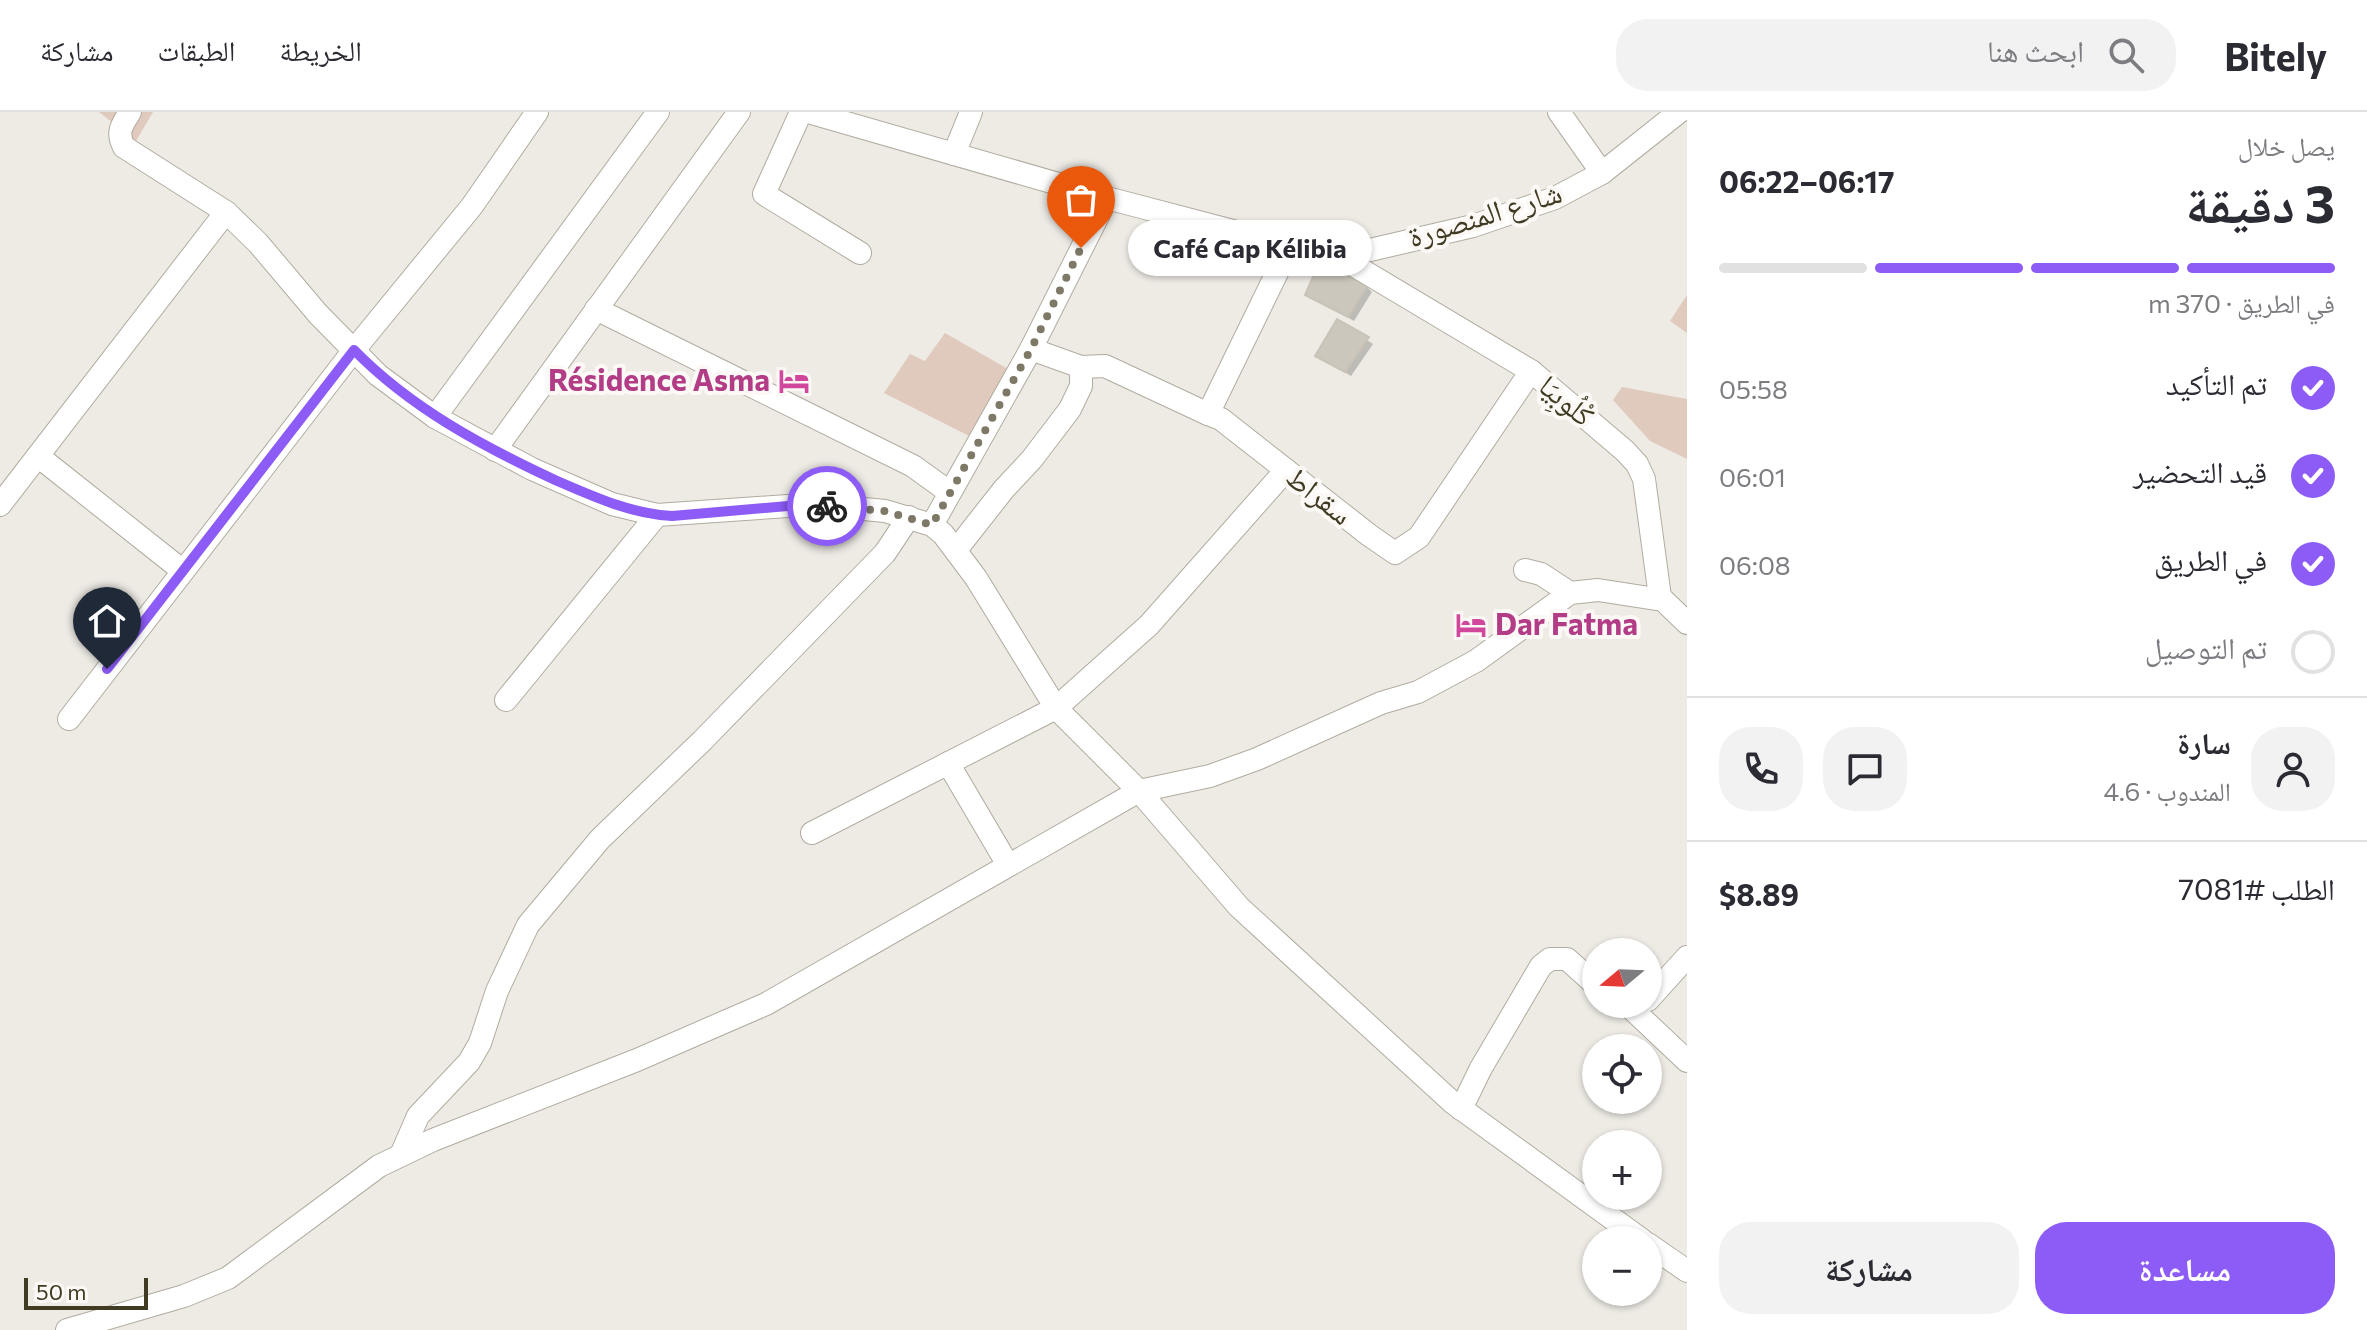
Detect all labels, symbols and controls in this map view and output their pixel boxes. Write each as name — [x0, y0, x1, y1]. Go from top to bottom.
search box — [1616, 19, 2176, 91]
text: ابحث هنا — [1987, 31, 2084, 68]
text: Bitely — [2224, 32, 2327, 79]
text: مشاركة — [40, 33, 114, 67]
text: الطبقات — [158, 33, 235, 67]
text: الخريطة — [279, 33, 362, 67]
icon: search — [2104, 33, 2148, 77]
text: يصل خلال — [2238, 130, 2335, 161]
text: 06:17–06:22 — [1719, 162, 1894, 199]
pin — [1047, 166, 1115, 248]
text: 3 دقيقة — [2186, 170, 2335, 234]
street label: شارع المنصورة — [1403, 172, 1566, 256]
icon: bag — [1059, 178, 1103, 222]
callout: Café Cap Kélibia — [1129, 220, 1373, 276]
text: Café Cap Kélibia — [1153, 232, 1347, 263]
text: في الطريق · 370 m — [2148, 287, 2335, 318]
place label: Résidence Asma — [548, 360, 770, 397]
hotel icon: Résidence Asma — [777, 364, 811, 398]
text: تم التأكيد — [2166, 364, 2267, 401]
street label: كْلُوبِيَا — [1529, 365, 1603, 437]
icon: check — [2291, 366, 2335, 410]
text: 05:58 — [1719, 373, 1788, 404]
text: قيد التحضير — [2133, 452, 2267, 489]
icon: check — [2291, 454, 2335, 498]
street label: سقراط — [1280, 457, 1361, 531]
text: 06:01 — [1719, 461, 1786, 492]
courier — [787, 466, 867, 546]
icon: bike — [805, 484, 849, 528]
text: في الطريق — [2154, 540, 2267, 577]
icon: check — [2291, 542, 2335, 586]
text: 06:08 — [1719, 549, 1791, 580]
pin — [73, 587, 141, 669]
icon: home — [85, 599, 129, 643]
place label: Dar Fatma — [1495, 604, 1638, 641]
hotel icon: Dar Fatma — [1454, 608, 1488, 642]
text: تم التوصيل — [2145, 628, 2267, 665]
text: سارة — [2177, 723, 2231, 760]
button: phone — [1719, 727, 1803, 811]
button: chat — [1823, 727, 1907, 811]
button: person — [2251, 727, 2335, 811]
text: المندوب · 4.6 — [2103, 775, 2231, 806]
text: الطلب #7081 — [2178, 869, 2335, 906]
text: $8.89 — [1719, 875, 1799, 912]
north arrow — [1582, 938, 1662, 1018]
map controls — [1582, 938, 1662, 1306]
button: locate — [1582, 1034, 1662, 1114]
button: + — [1582, 1130, 1662, 1210]
button: مشاركة — [1719, 1222, 2019, 1314]
button: مساعدة — [2035, 1222, 2335, 1314]
button: − — [1582, 1226, 1662, 1306]
scale bar — [24, 1274, 148, 1310]
text: 50 m — [36, 1278, 86, 1305]

